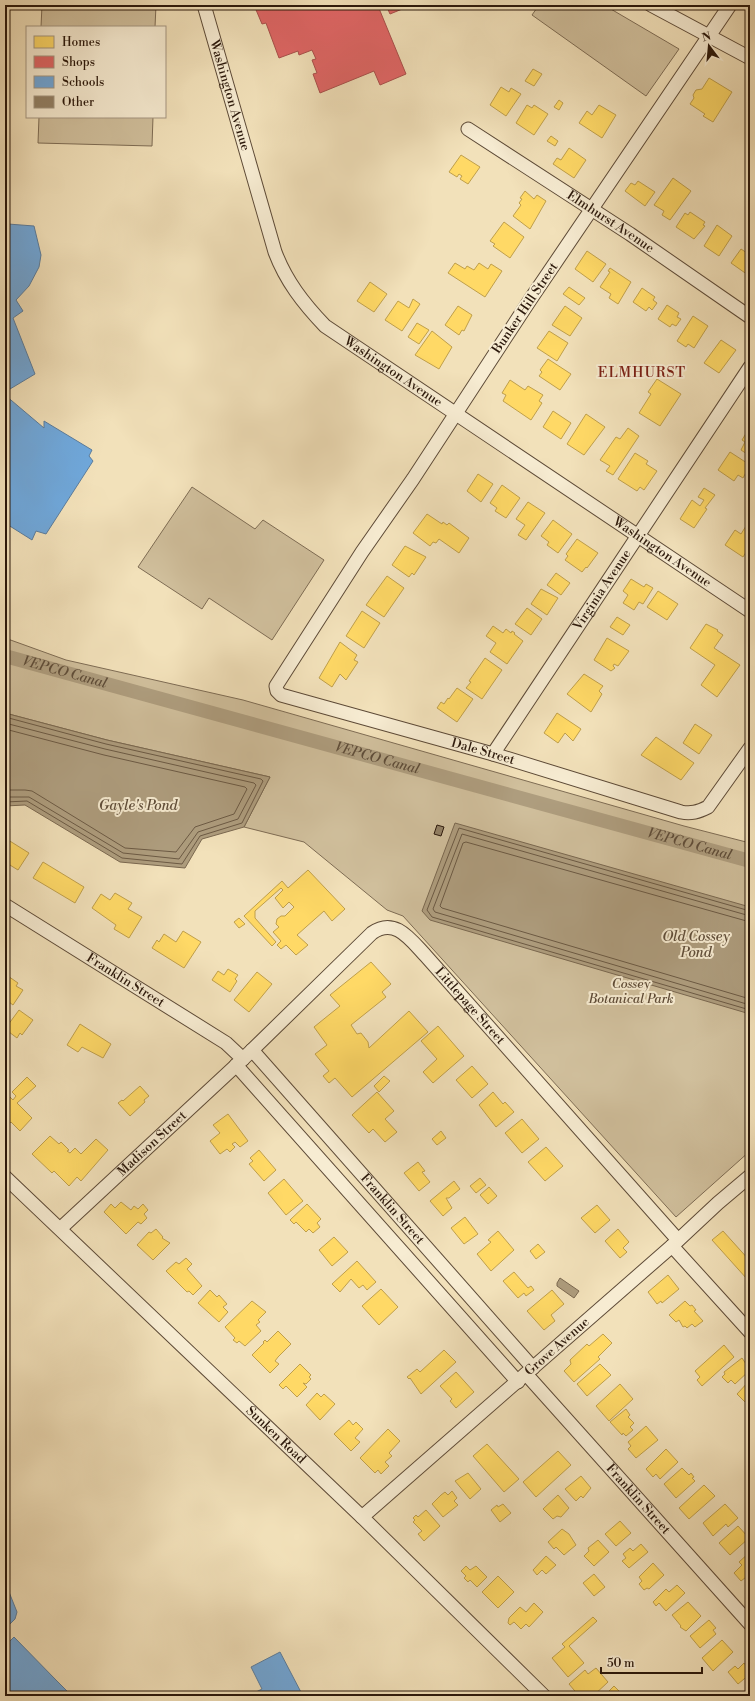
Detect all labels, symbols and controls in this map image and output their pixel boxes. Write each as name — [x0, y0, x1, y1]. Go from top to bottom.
legend — [26, 26, 166, 118]
north arrow — [689, 26, 729, 66]
text: N — [700, 29, 713, 45]
text: Homes — [62, 35, 100, 50]
street label: Washington Avenue — [206, 37, 254, 153]
text: Shops — [62, 55, 95, 70]
text: Schools — [62, 75, 104, 90]
text: Other — [62, 95, 94, 110]
street label: Elmhurst Avenue — [564, 187, 657, 256]
street label: Bunker Hill Street — [488, 259, 562, 357]
street label: Washington Avenue — [340, 333, 446, 411]
district label: ELMHURST — [598, 364, 686, 382]
street label: Washington Avenue — [609, 513, 715, 591]
street label: Virginia Avenue — [569, 546, 635, 634]
water label: VEPCO Canal — [20, 652, 110, 693]
street label: Dale Street — [450, 735, 517, 768]
water label: VEPCO Canal — [333, 738, 422, 779]
water label: Gayle's Pond — [99, 797, 178, 815]
water label: VEPCO Canal — [645, 824, 734, 865]
water label: Old Cossey Pond — [662, 928, 730, 962]
street label: Franklin Street — [83, 950, 168, 1011]
street label: Littlepage Street — [432, 964, 509, 1048]
park label: Cossey Botanical Park — [587, 976, 674, 1007]
street label: Madison Street — [114, 1107, 190, 1180]
street label: Franklin Street — [357, 1170, 428, 1248]
street label: Grove Avenue — [521, 1314, 593, 1379]
street label: Sunken Road — [243, 1403, 309, 1468]
street label: Franklin Street — [602, 1461, 674, 1538]
scale bar — [601, 1649, 702, 1675]
text: 50 m — [607, 1656, 635, 1671]

